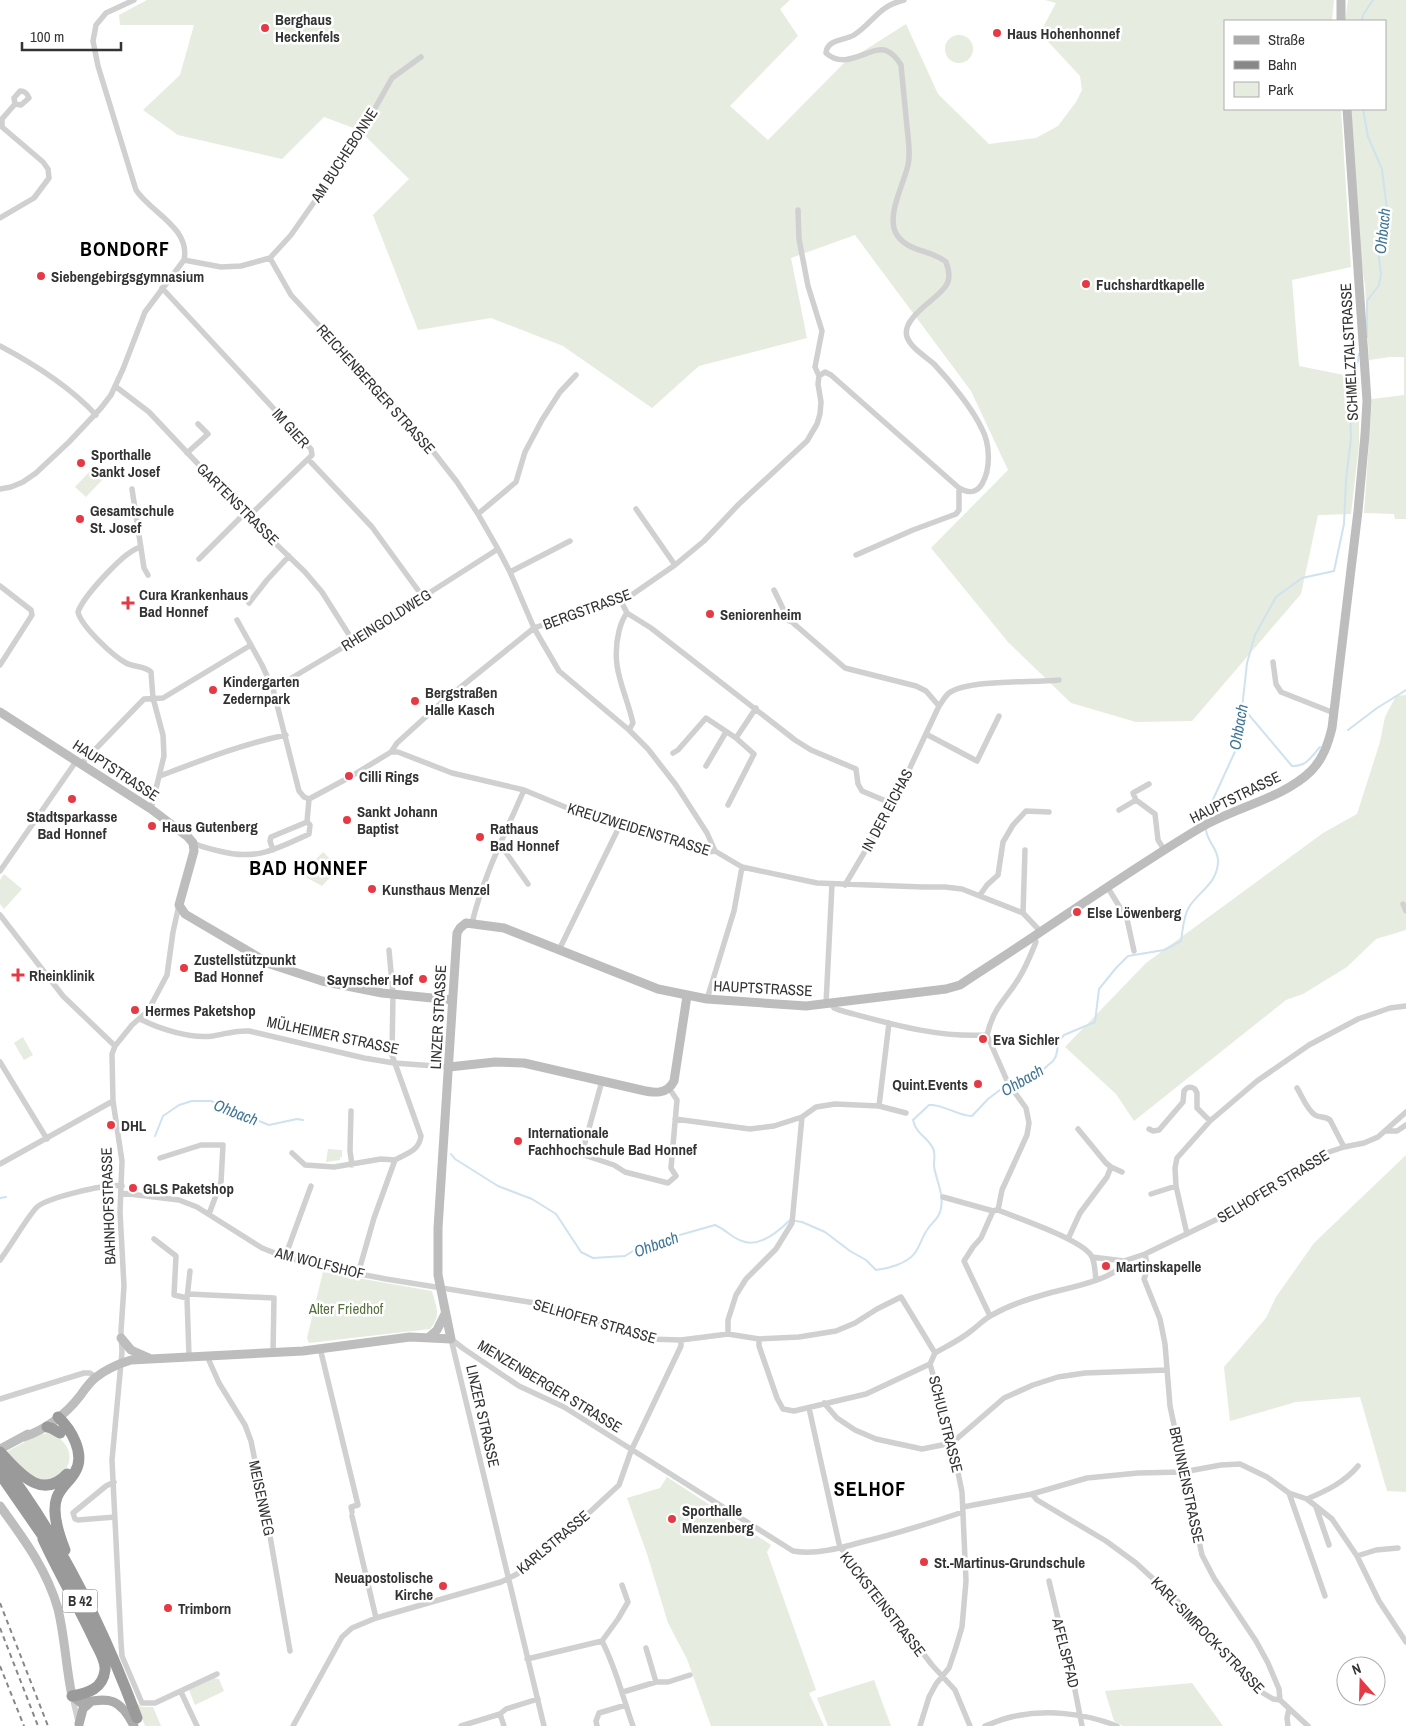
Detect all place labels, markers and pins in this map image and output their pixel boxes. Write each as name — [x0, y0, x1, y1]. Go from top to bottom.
place label: Berghaus Heckenfels — [275, 9, 340, 47]
marker: Berghaus Heckenfels — [259, 22, 271, 34]
place label: Haus Hohenhonnef — [1007, 23, 1121, 44]
marker: Haus Hohenhonnef — [991, 27, 1003, 39]
place label: Siebengebirgsgymnasium — [51, 266, 204, 287]
marker: Siebengebirgsgymnasium — [35, 270, 47, 282]
place label: Fuchshardtkapelle — [1096, 274, 1205, 295]
marker: Fuchshardtkapelle — [1080, 278, 1092, 290]
place label: Sporthalle Sankt Josef — [91, 444, 161, 482]
marker: Sporthalle Sankt Josef — [75, 457, 87, 469]
place label: Gesamtschule St. Josef — [90, 500, 174, 538]
marker: Gesamtschule St. Josef — [74, 513, 86, 525]
place label: Cura Krankenhaus Bad Honnef — [139, 584, 249, 622]
marker: Cura Krankenhaus Bad Honnef — [121, 596, 135, 610]
place label: Seniorenheim — [720, 604, 801, 625]
marker: Seniorenheim — [704, 608, 716, 620]
place label: Kindergarten Zedernpark — [223, 671, 300, 709]
place label: Bergstraßen Halle Kasch — [425, 682, 497, 720]
marker: Kindergarten Zedernpark — [207, 684, 219, 696]
marker: Bergstraßen Halle Kasch — [409, 695, 421, 707]
place label: Cilli Rings — [359, 766, 419, 787]
marker: Cilli Rings — [343, 770, 355, 782]
marker: Stadtsparkasse Bad Honnef — [66, 793, 78, 805]
place label: Sankt Johann Baptist — [357, 801, 438, 839]
place label: Stadtsparkasse Bad Honnef — [27, 806, 118, 844]
marker: Sankt Johann Baptist — [341, 814, 353, 826]
place label: Haus Gutenberg — [162, 816, 258, 837]
place label: Rathaus Bad Honnef — [490, 818, 560, 856]
marker: Haus Gutenberg — [146, 820, 158, 832]
marker: Rathaus Bad Honnef — [474, 831, 486, 843]
place label: Kunsthaus Menzel — [382, 879, 490, 900]
marker: Kunsthaus Menzel — [366, 883, 378, 895]
place label: Else Löwenberg — [1087, 902, 1182, 923]
marker: Else Löwenberg — [1071, 906, 1083, 918]
place label: Zustellstützpunkt Bad Honnef — [194, 949, 296, 987]
marker: Zustellstützpunkt Bad Honnef — [178, 962, 190, 974]
place label: Rheinklinik — [29, 965, 95, 986]
marker: Rheinklinik — [11, 968, 25, 982]
place label: Saynscher Hof — [327, 969, 414, 990]
marker: Saynscher Hof — [417, 973, 429, 985]
place label: Hermes Paketshop — [145, 1000, 256, 1021]
marker: Hermes Paketshop — [129, 1004, 141, 1016]
place label: Eva Sichler — [993, 1029, 1060, 1050]
marker: Eva Sichler — [977, 1033, 989, 1045]
place label: Quint.Events — [892, 1074, 968, 1095]
marker: Quint.Events — [972, 1078, 984, 1090]
place label: DHL — [121, 1115, 147, 1136]
marker: DHL — [105, 1119, 117, 1131]
place label: Internationale Fachhochschule Bad Honnef — [528, 1122, 698, 1160]
marker: Internationale Fachhochschule Bad Honnef — [512, 1135, 524, 1147]
place label: GLS Paketshop — [143, 1178, 234, 1199]
marker: GLS Paketshop — [127, 1182, 139, 1194]
place label: Martinskapelle — [1116, 1256, 1202, 1277]
marker: Martinskapelle — [1100, 1260, 1112, 1272]
place label: Sporthalle Menzenberg — [682, 1500, 754, 1538]
marker: Sporthalle Menzenberg — [666, 1513, 678, 1525]
place label: St.-Martinus-Grundschule — [934, 1552, 1085, 1573]
marker: St.-Martinus-Grundschule — [918, 1556, 930, 1568]
place label: Neuapostolische Kirche — [335, 1567, 433, 1605]
marker: Neuapostolische Kirche — [437, 1580, 449, 1592]
place label: Trimborn — [178, 1598, 231, 1619]
marker: Trimborn — [162, 1602, 174, 1614]

